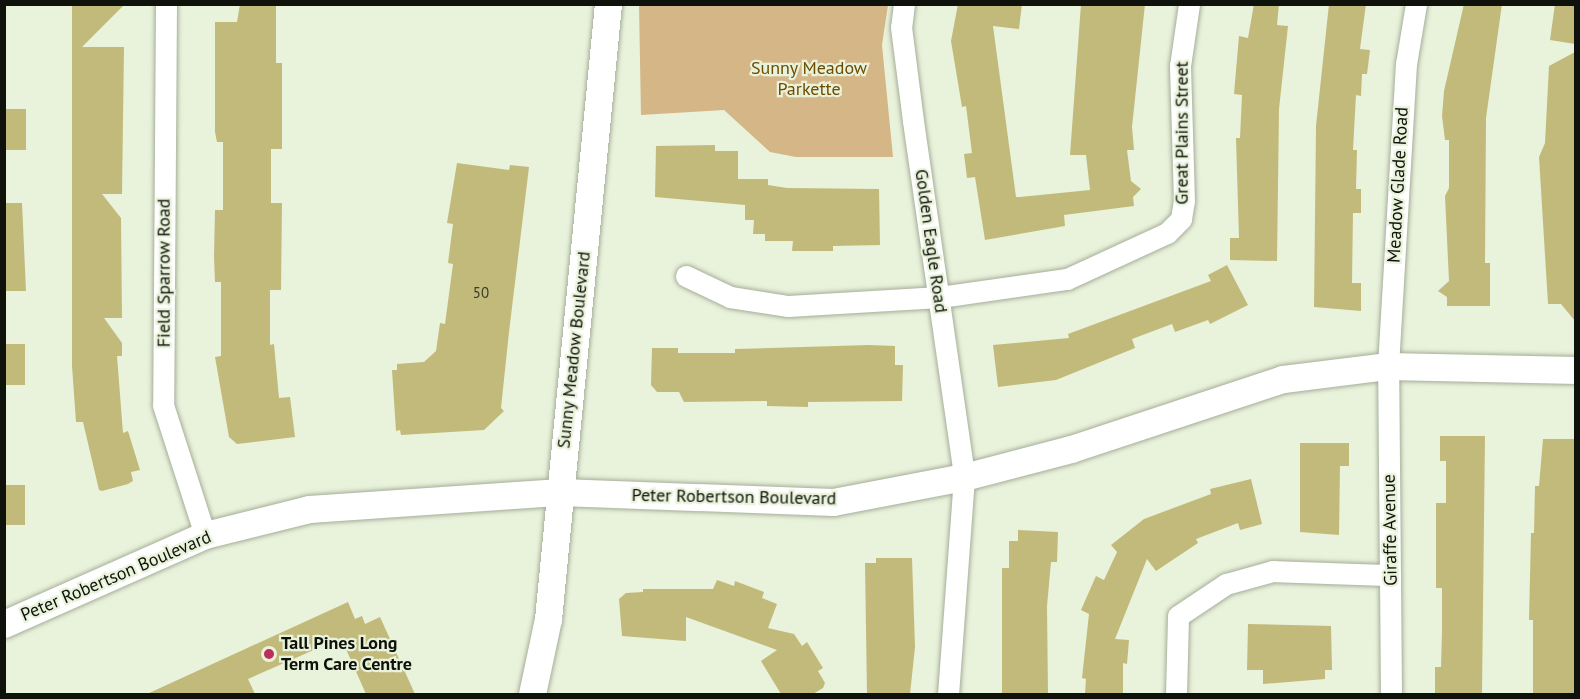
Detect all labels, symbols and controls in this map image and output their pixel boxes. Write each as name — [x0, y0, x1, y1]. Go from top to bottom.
park label: Sunny Meadow Parkette — [751, 58, 867, 100]
street label: Great Plains Street — [1171, 61, 1193, 205]
street label: Meadow Glade Road — [1383, 106, 1413, 264]
street label: Golden Eagle Road — [910, 168, 952, 314]
street label: Field Sparrow Road — [153, 198, 175, 348]
street label: Sunny Meadow Boulevard — [553, 250, 595, 450]
house number: 50 — [473, 284, 489, 302]
street label: Giraffe Avenue — [1378, 474, 1402, 586]
street label: Peter Robertson Boulevard — [631, 484, 837, 510]
street label: Peter Robertson Boulevard — [18, 526, 214, 626]
place label: Tall Pines Long Term Care Centre — [281, 633, 412, 676]
marker: Tall Pines Long Term Care Centre — [262, 647, 276, 661]

